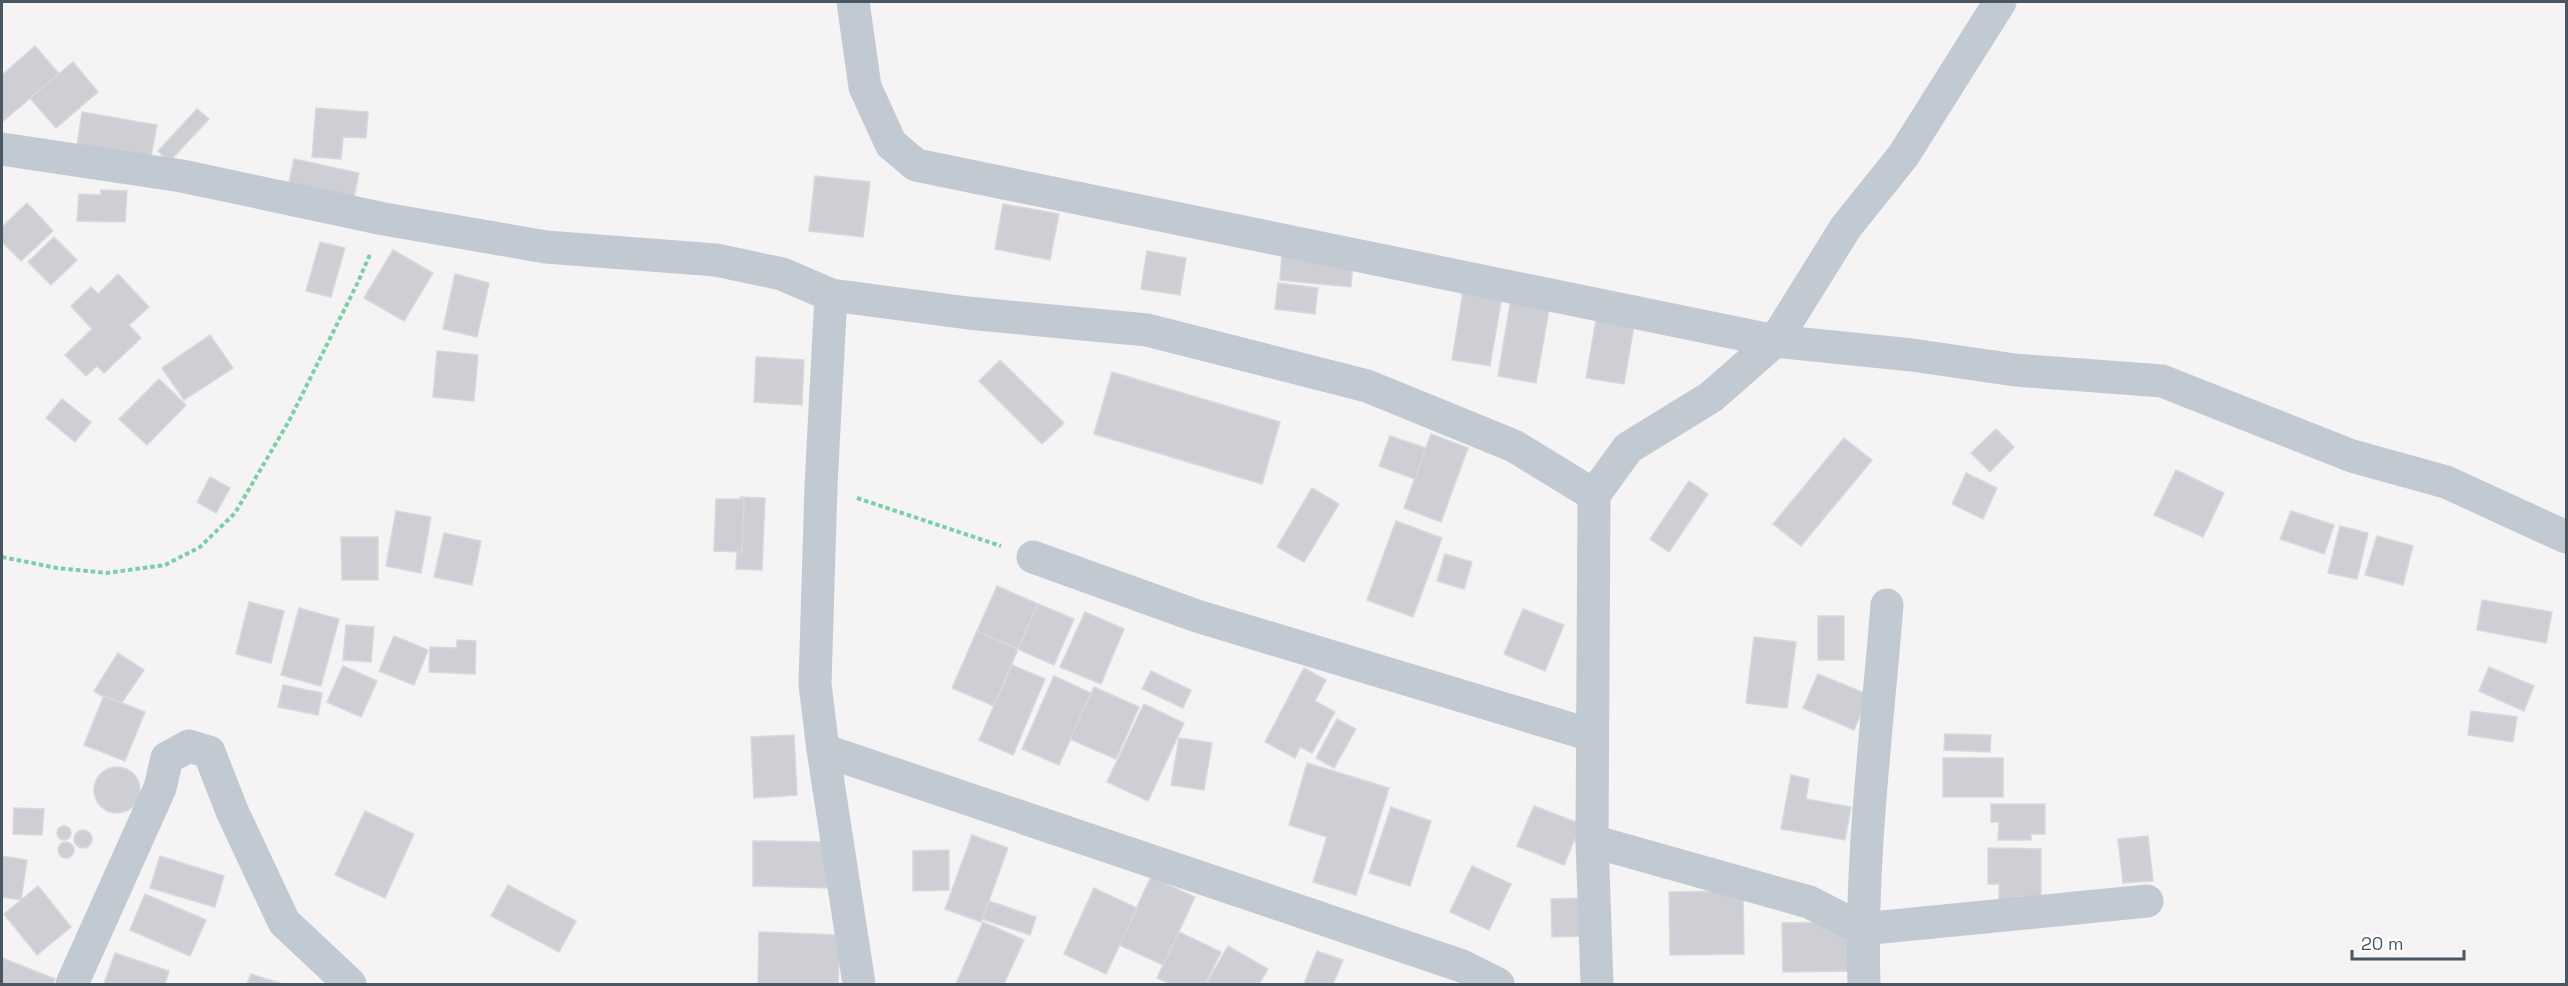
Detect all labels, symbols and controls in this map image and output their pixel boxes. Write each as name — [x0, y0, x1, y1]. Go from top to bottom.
scale bar — [2352, 923, 2464, 961]
text: 20 m — [2361, 932, 2404, 955]

